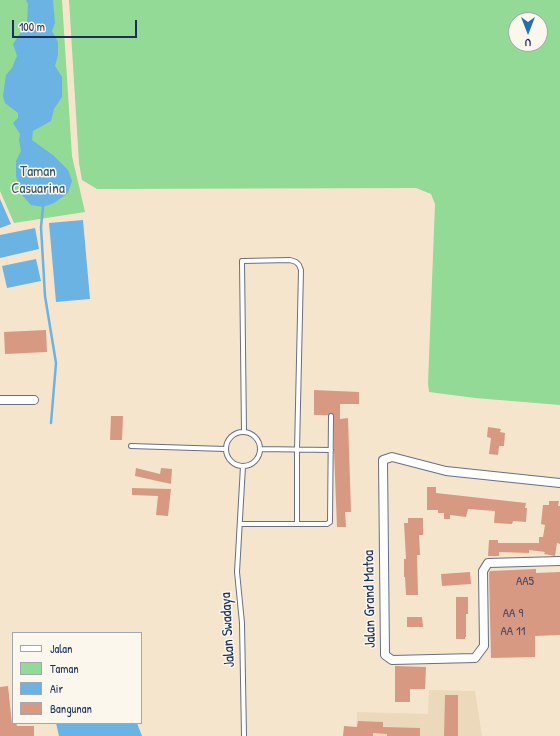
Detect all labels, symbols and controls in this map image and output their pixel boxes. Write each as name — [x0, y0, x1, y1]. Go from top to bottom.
scale bar — [14, 12, 139, 38]
north arrow — [508, 12, 548, 52]
text: 100 m — [19, 18, 45, 35]
text: U — [525, 36, 531, 50]
park label: Taman Casuarina — [11, 163, 65, 198]
street label: Jalan Grand Matoa — [360, 550, 380, 648]
house number: AA5 — [516, 574, 534, 590]
street label: Jalan Swadaya — [217, 592, 239, 668]
house number: AA 9 — [503, 606, 523, 622]
house number: AA 11 — [500, 624, 526, 640]
legend — [12, 632, 142, 724]
text: Jalan — [50, 640, 72, 657]
text: Taman — [50, 660, 79, 677]
text: Air — [50, 680, 63, 697]
text: Bangunan — [50, 700, 92, 717]

